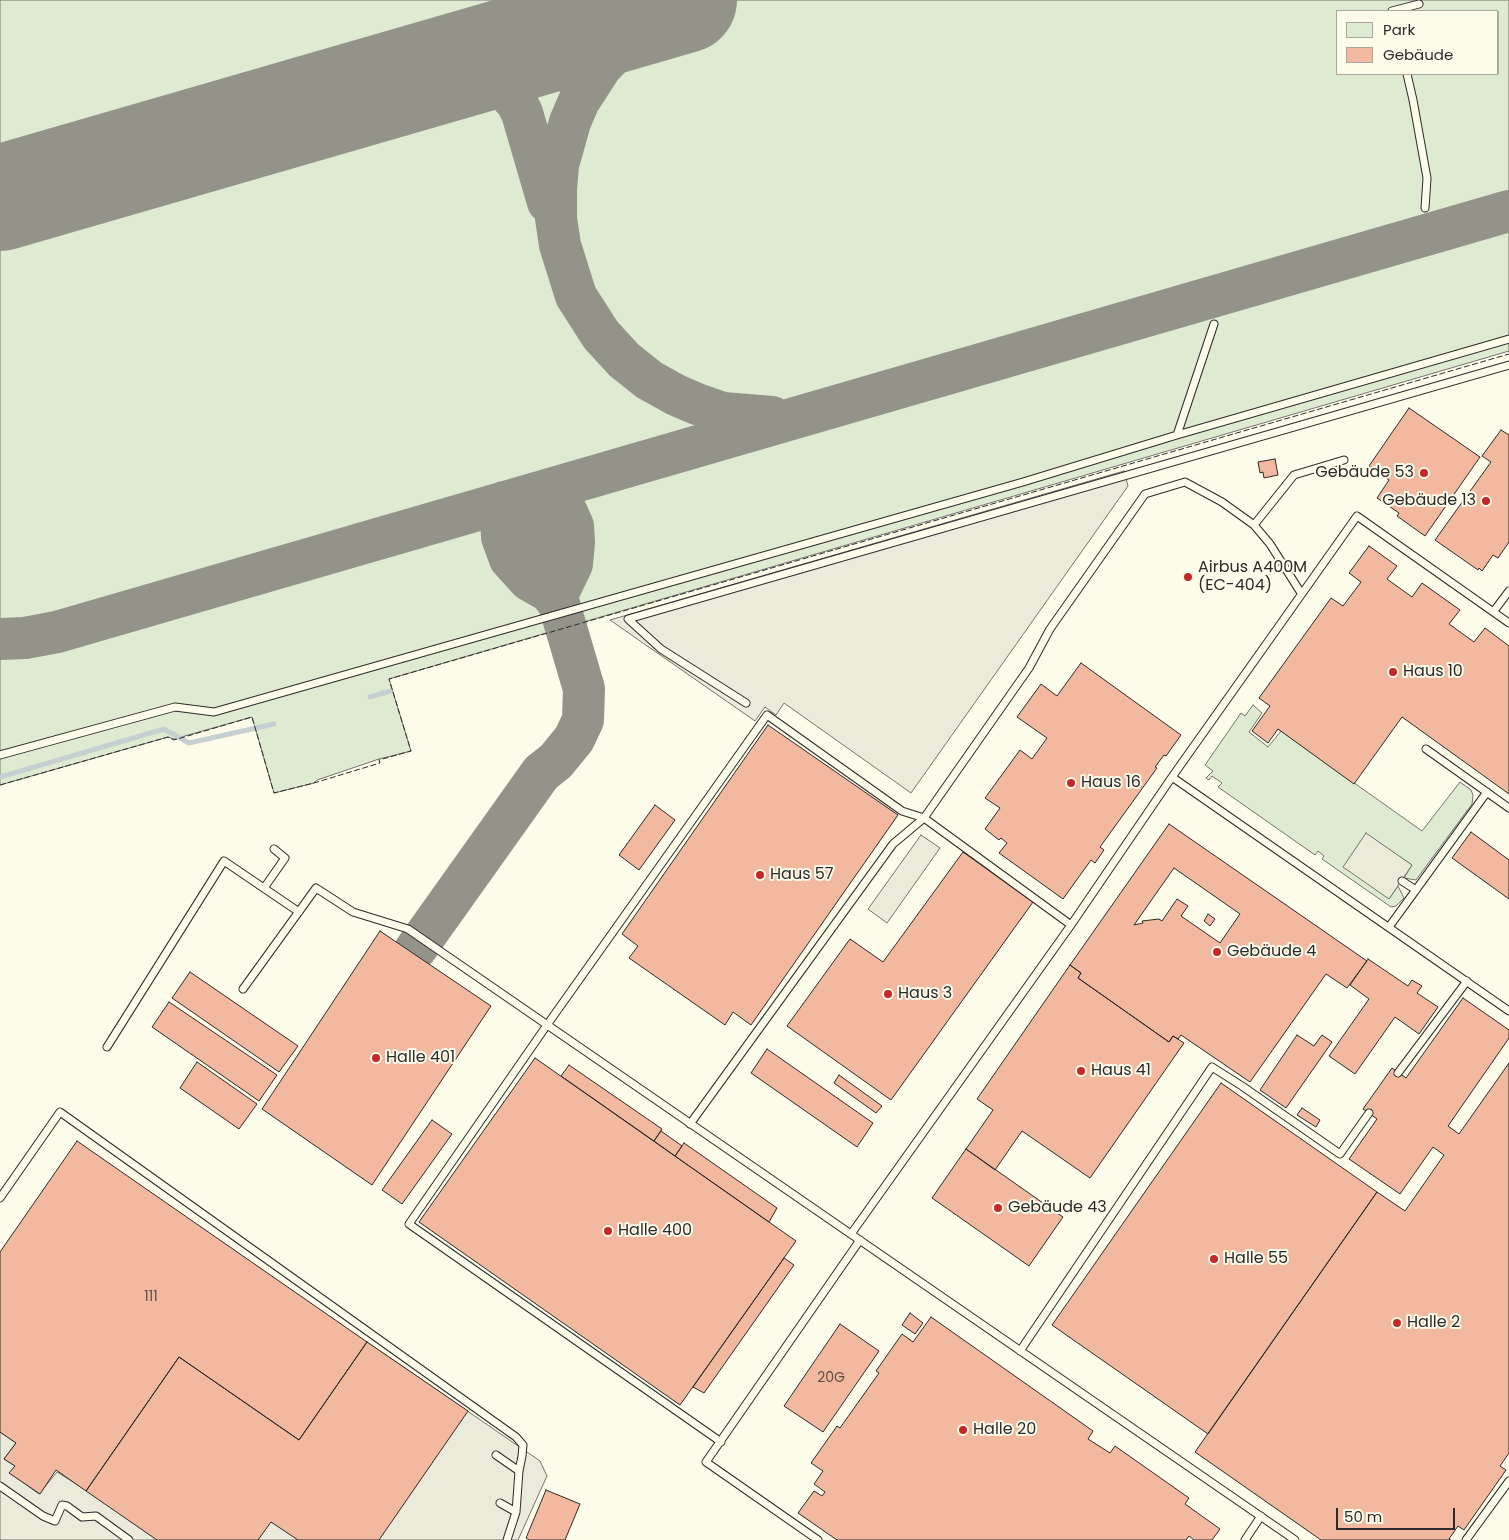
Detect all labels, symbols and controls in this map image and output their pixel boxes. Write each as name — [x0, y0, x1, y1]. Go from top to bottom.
legend — [1336, 10, 1499, 75]
text: Park — [1383, 19, 1415, 40]
text: Gebäude — [1383, 44, 1453, 65]
place label: Gebäude 53 — [1315, 463, 1414, 483]
marker: Gebäude 53 — [1418, 467, 1430, 479]
place label: Gebäude 13 — [1382, 491, 1476, 511]
marker: Gebäude 13 — [1480, 495, 1492, 507]
place label: Airbus A400M (EC-404) — [1198, 558, 1307, 596]
marker: Airbus A400M (EC-404) — [1182, 571, 1194, 583]
place label: Haus 10 — [1403, 662, 1463, 682]
marker: Haus 10 — [1387, 666, 1399, 678]
place label: Haus 16 — [1081, 773, 1141, 793]
marker: Haus 16 — [1065, 777, 1077, 789]
place label: Haus 57 — [770, 865, 834, 885]
marker: Haus 57 — [754, 869, 766, 881]
place label: Gebäude 4 — [1227, 942, 1316, 962]
marker: Gebäude 4 — [1211, 946, 1223, 958]
place label: Haus 3 — [898, 984, 952, 1004]
marker: Haus 3 — [882, 988, 894, 1000]
place label: Halle 401 — [386, 1048, 455, 1068]
marker: Halle 401 — [370, 1052, 382, 1064]
place label: Haus 41 — [1091, 1061, 1151, 1081]
marker: Haus 41 — [1075, 1065, 1087, 1077]
place label: Gebäude 43 — [1008, 1198, 1107, 1218]
marker: Gebäude 43 — [992, 1202, 1004, 1214]
place label: Halle 400 — [618, 1221, 692, 1241]
marker: Halle 400 — [602, 1225, 614, 1237]
place label: Halle 55 — [1224, 1249, 1288, 1269]
marker: Halle 55 — [1208, 1253, 1220, 1265]
house number: 111 — [144, 1289, 158, 1305]
place label: Halle 2 — [1407, 1313, 1460, 1333]
marker: Halle 2 — [1391, 1317, 1403, 1329]
house number: 20G — [817, 1370, 845, 1386]
place label: Halle 20 — [973, 1420, 1036, 1440]
marker: Halle 20 — [957, 1424, 969, 1436]
scale bar — [1339, 1498, 1458, 1530]
text: 50 m — [1344, 1506, 1382, 1527]

